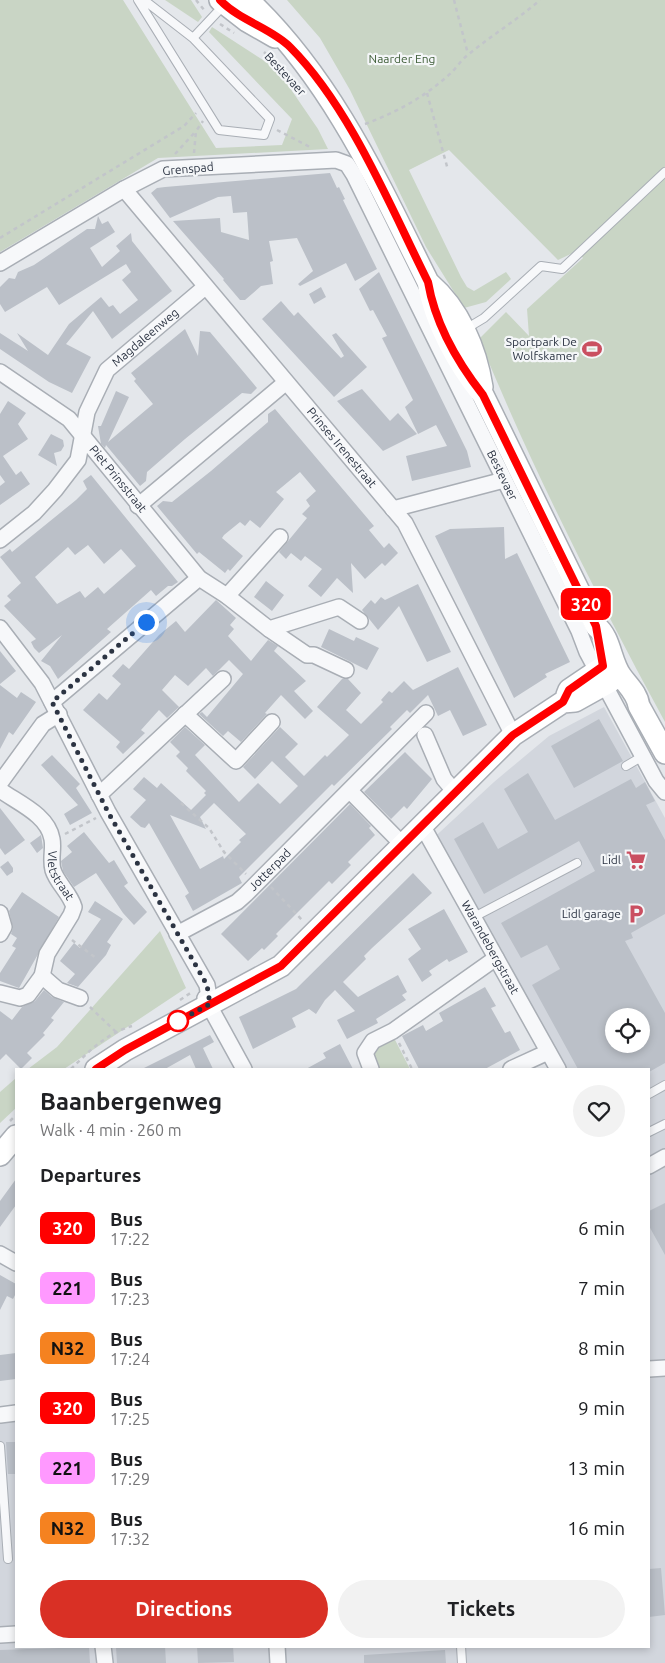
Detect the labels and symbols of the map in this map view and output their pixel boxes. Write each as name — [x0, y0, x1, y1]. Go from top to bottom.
street label: Bestevaer — [262, 49, 309, 98]
park label: Naarder Eng — [369, 52, 435, 65]
street label: Grenspad — [162, 160, 214, 177]
street label: Magdaleenweg — [109, 305, 181, 369]
place label: Sportpark De Wolfskamer — [506, 335, 577, 362]
sports icon: Sportpark De Wolfskamer — [581, 338, 603, 360]
street label: Prinses Irenestraat — [305, 405, 380, 490]
street label: Piet Prinsstraat — [87, 443, 150, 515]
street label: Bestevaer — [485, 448, 521, 502]
line badge: 320 — [557, 588, 615, 620]
your location — [134, 610, 159, 635]
street label: Jotterpad — [246, 846, 293, 893]
supermarket icon: Lidl — [625, 849, 647, 871]
street label: Vletstraat — [46, 850, 77, 902]
place label: Lidl — [602, 853, 621, 866]
street label: Warandebergstraat — [459, 898, 522, 996]
parking icon: Lidl garage — [625, 903, 647, 925]
place label: Lidl garage — [562, 907, 621, 920]
unlabelled marker — [167, 1010, 189, 1032]

